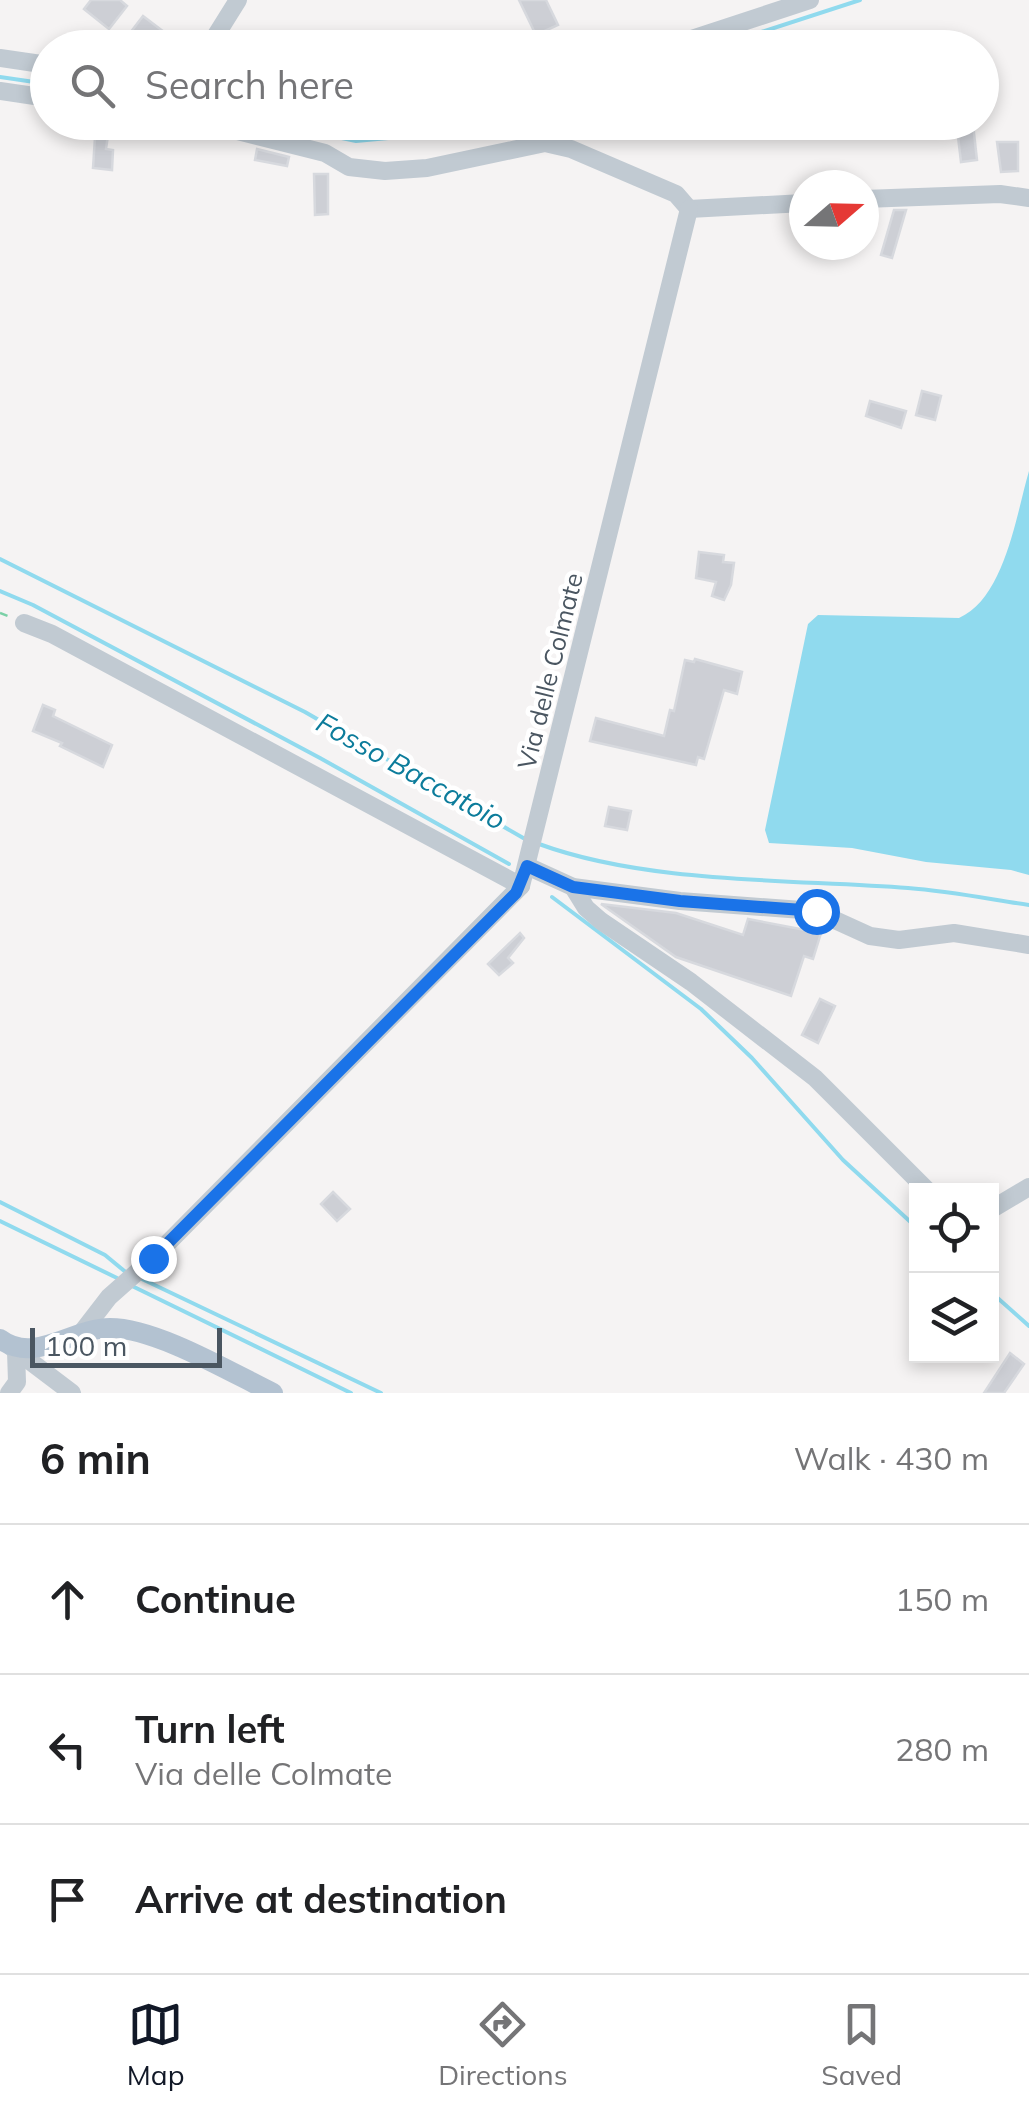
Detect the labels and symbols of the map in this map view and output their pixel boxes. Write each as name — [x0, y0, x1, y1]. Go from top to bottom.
north arrow — [789, 170, 879, 260]
street label: Via delle Colmate — [510, 570, 589, 772]
water label: Fosso Baccatoio — [311, 704, 512, 837]
route start — [794, 889, 840, 935]
route end — [131, 1236, 177, 1282]
scale bar — [30, 1323, 222, 1368]

